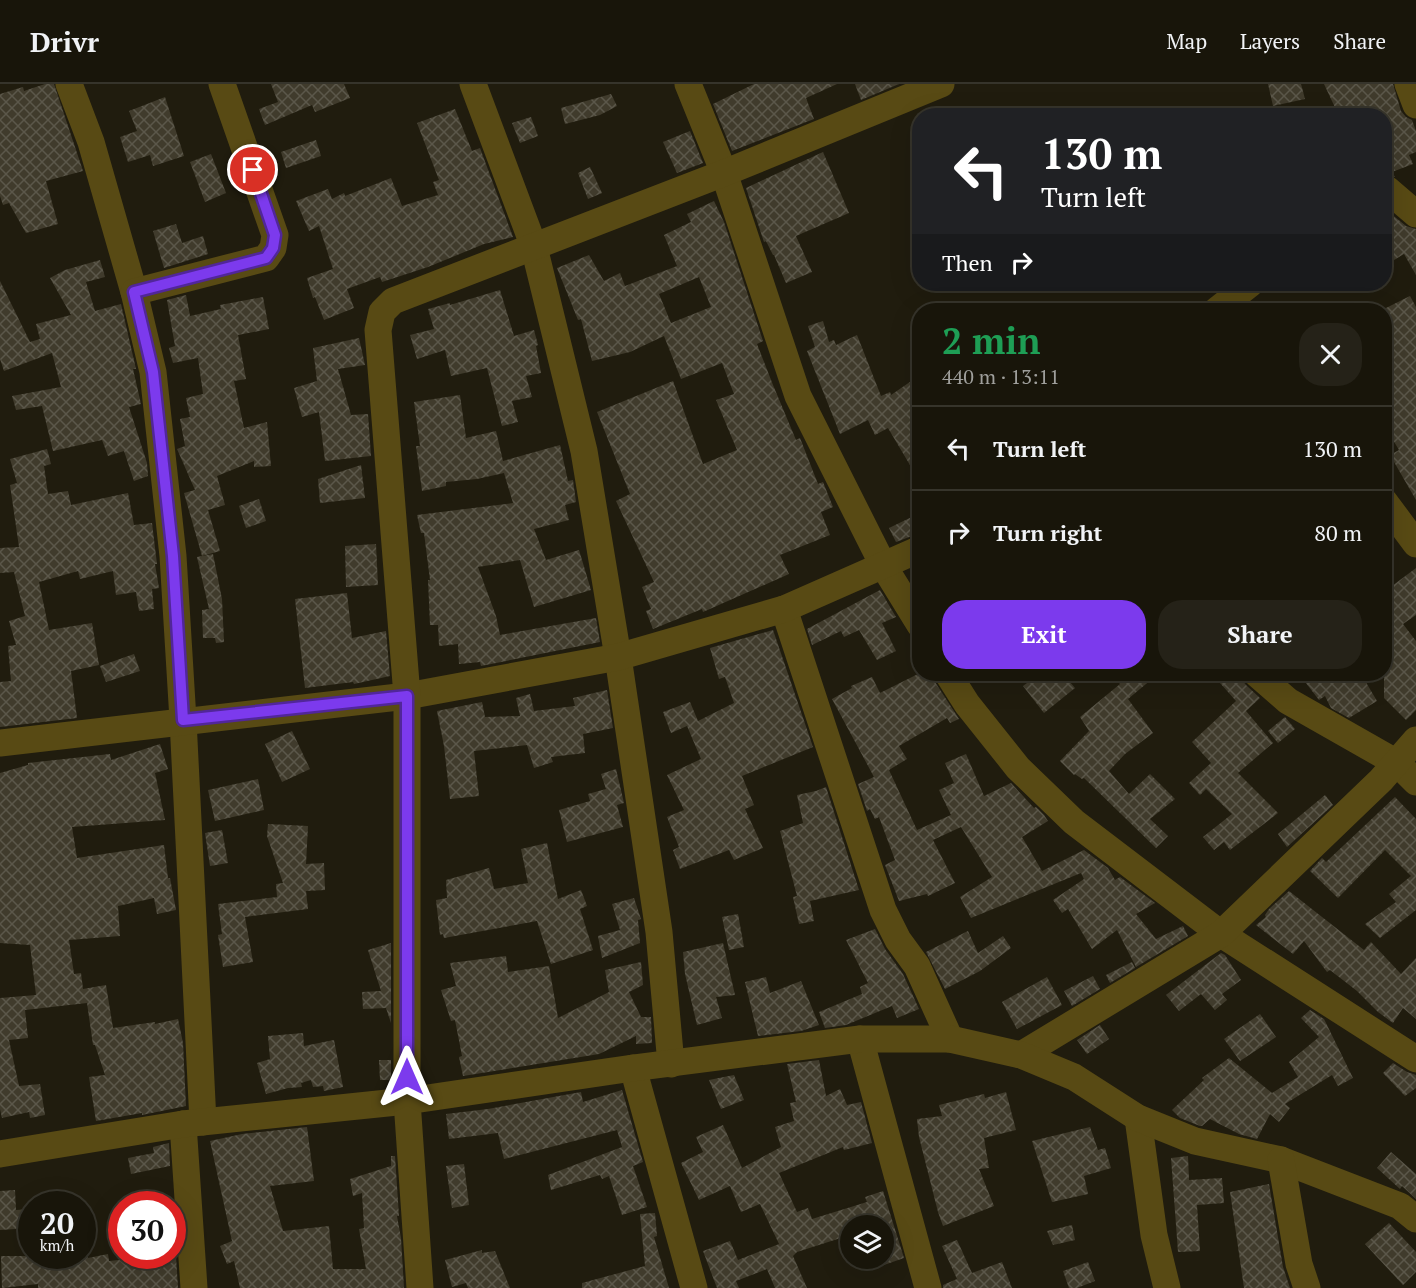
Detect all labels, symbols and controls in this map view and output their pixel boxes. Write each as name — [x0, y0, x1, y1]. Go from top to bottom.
text: Drivr — [30, 23, 99, 60]
text: Map — [1166, 27, 1207, 55]
text: Layers — [1240, 27, 1300, 55]
text: Share — [1333, 27, 1386, 55]
text: 130 m — [1041, 125, 1162, 181]
icon: left — [942, 132, 1020, 210]
pin — [227, 144, 278, 195]
icon: arrive — [236, 153, 269, 186]
text: Turn left — [1041, 179, 1146, 215]
icon: right — [1005, 246, 1038, 279]
text: Then — [942, 248, 993, 277]
text: 2 min — [942, 317, 1040, 364]
button: close — [1299, 323, 1362, 386]
text: 440 m · 13:11 — [942, 363, 1060, 390]
icon: left — [942, 432, 975, 465]
text: Turn left — [993, 434, 1086, 463]
text: 130 m — [1302, 434, 1362, 463]
icon: right — [942, 516, 975, 549]
text: Turn right — [993, 518, 1102, 547]
text: 80 m — [1314, 518, 1362, 547]
button: Exit — [942, 600, 1146, 669]
button: Share — [1158, 600, 1362, 669]
position arrow — [375, 1045, 439, 1109]
speed limit sign: 30 — [108, 1191, 186, 1269]
text: 20 — [40, 1203, 74, 1243]
map controls — [840, 1215, 894, 1269]
button: layers — [840, 1215, 894, 1269]
text: km/h — [40, 1235, 74, 1255]

